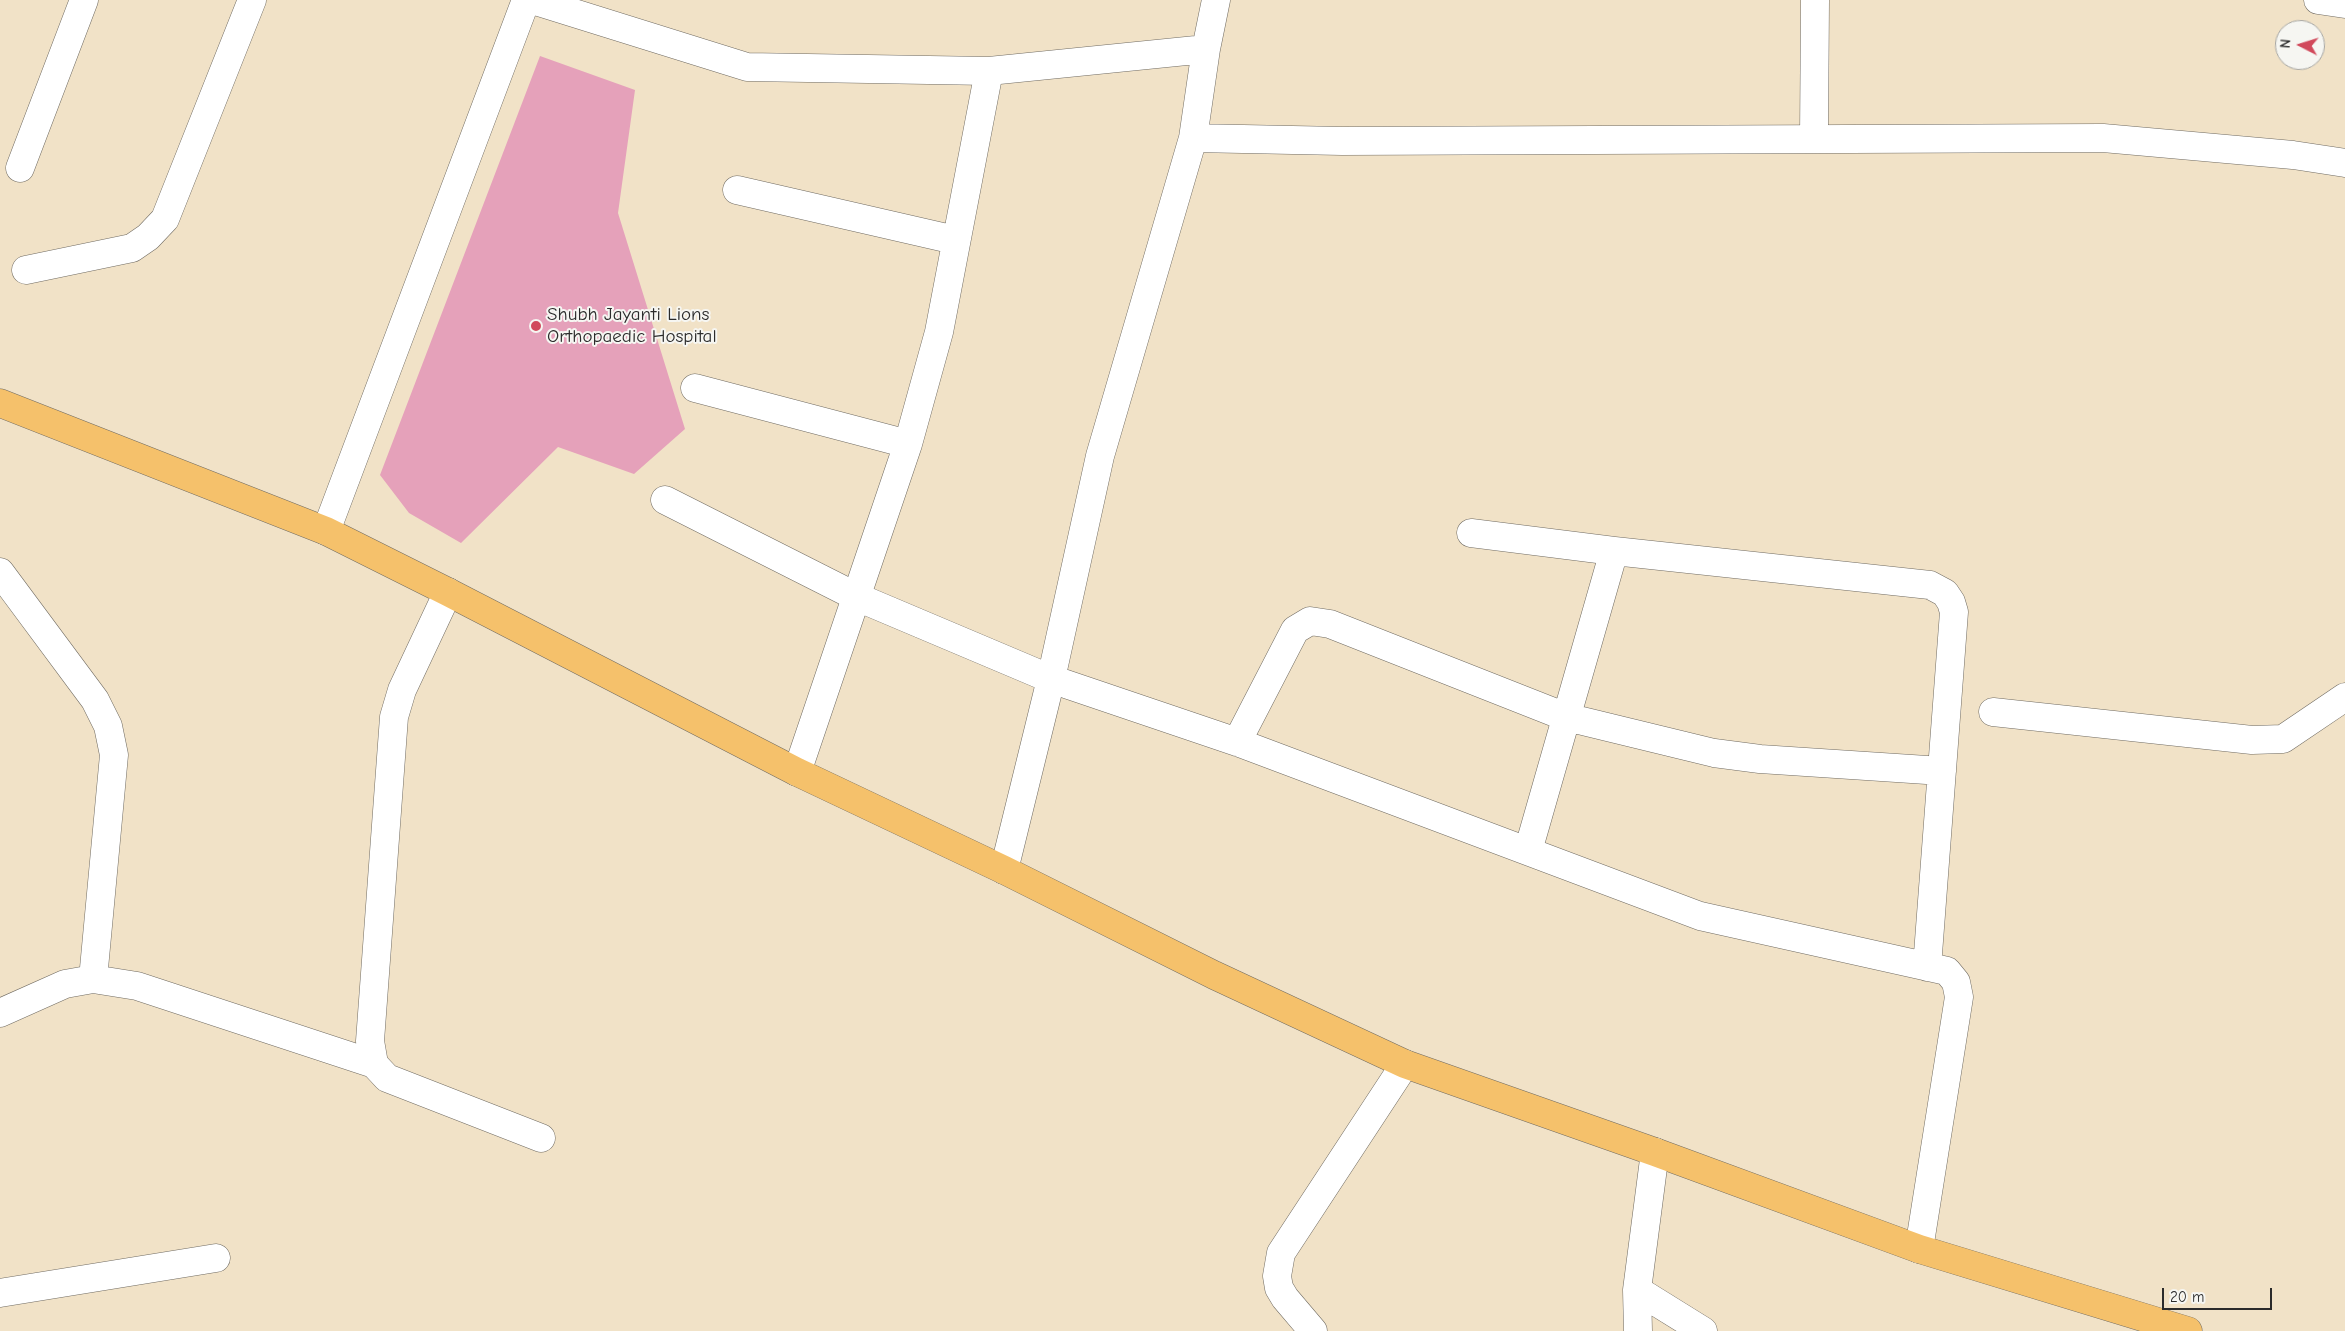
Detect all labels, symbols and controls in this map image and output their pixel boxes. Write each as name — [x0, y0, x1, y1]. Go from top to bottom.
north arrow — [2275, 20, 2325, 70]
text: N — [2277, 38, 2294, 49]
place label: Shubh Jayanti Lions Orthopaedic Hospital — [547, 304, 717, 348]
marker: Shubh Jayanti Lions Orthopaedic Hospital — [529, 319, 543, 333]
scale bar — [2165, 1278, 2275, 1310]
text: 20 m — [2170, 1288, 2204, 1306]

